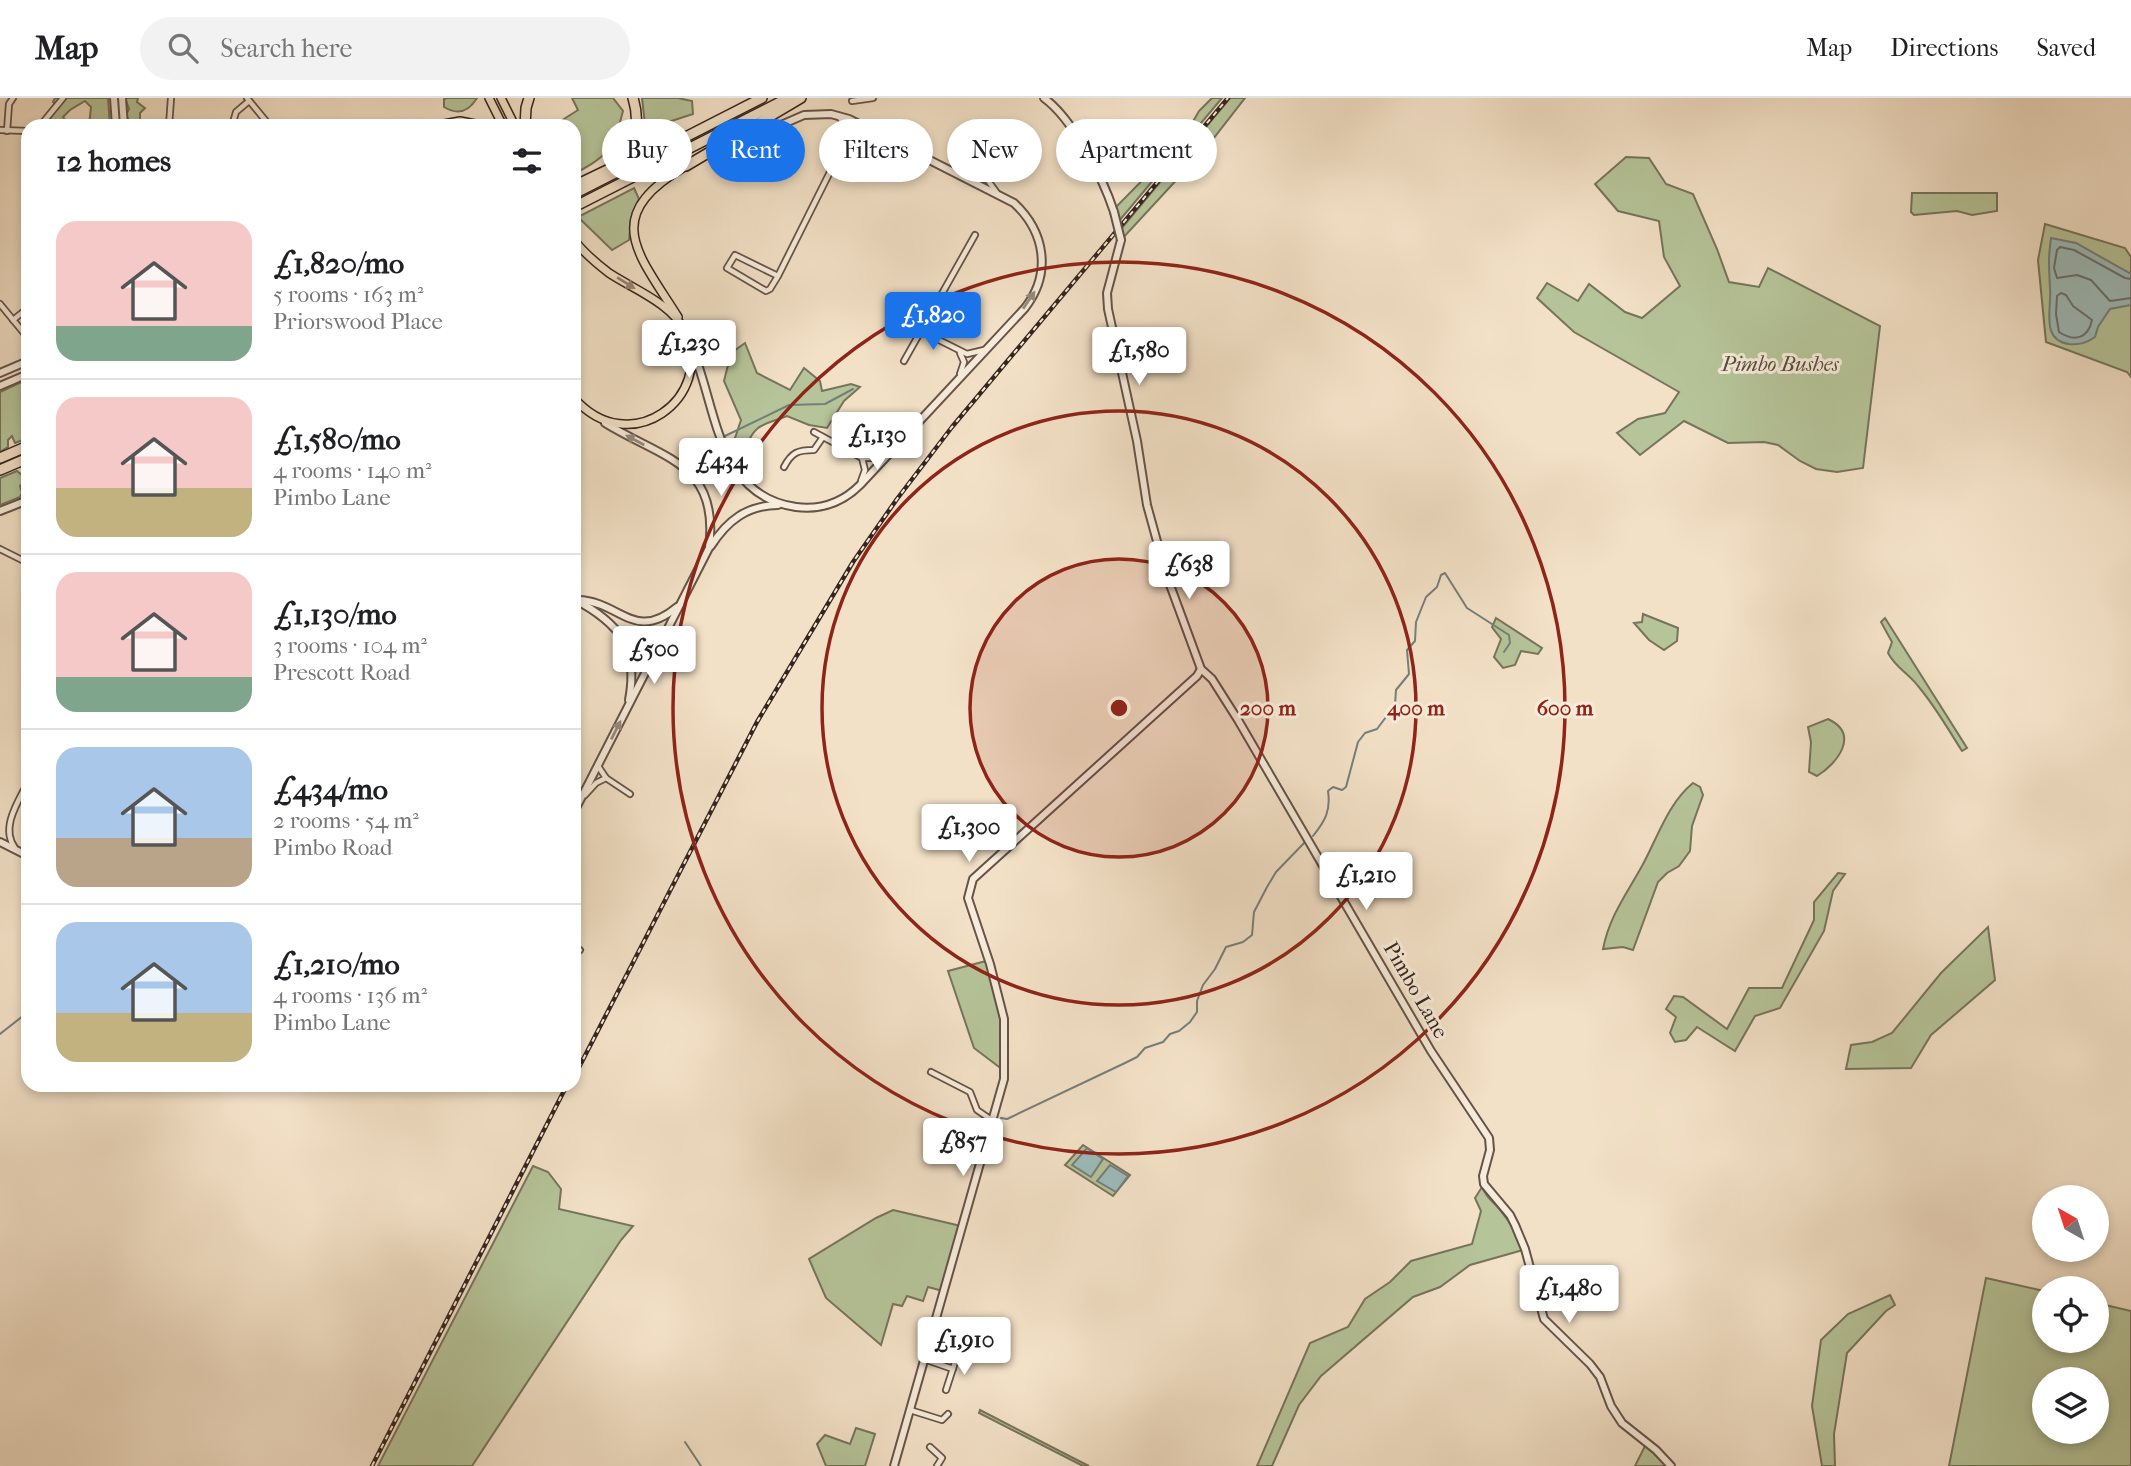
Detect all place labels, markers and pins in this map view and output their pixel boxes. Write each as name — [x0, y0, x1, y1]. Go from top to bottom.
pin: £1,820 — [876, 292, 990, 352]
pin: £1,230 — [632, 320, 746, 380]
pin: £1,580 — [1082, 328, 1196, 387]
pin: £1,130 — [820, 412, 934, 472]
pin: £434 — [680, 438, 762, 498]
pin: £638 — [1148, 542, 1230, 601]
pin: £500 — [613, 626, 695, 686]
centre of rings — [1107, 696, 1131, 720]
pin: £1,300 — [912, 804, 1026, 864]
pin: £1,210 — [1309, 852, 1423, 912]
pin: £857 — [922, 1118, 1004, 1178]
pin: £1,480 — [1512, 1266, 1626, 1325]
pin: £1,910 — [907, 1318, 1021, 1377]

